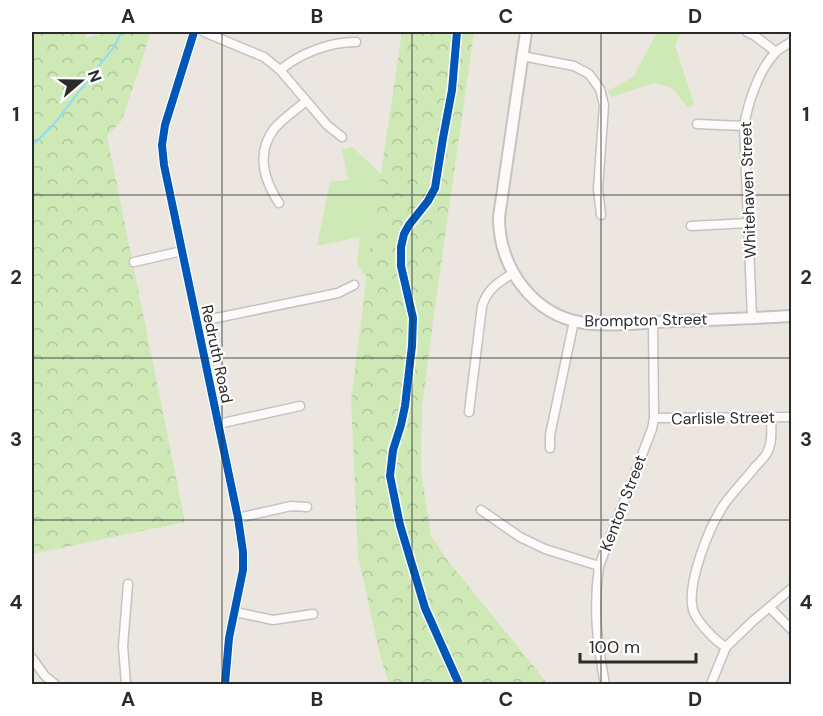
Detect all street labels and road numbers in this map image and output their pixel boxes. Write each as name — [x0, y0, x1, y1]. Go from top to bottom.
street label: Whitehaven Street — [735, 121, 761, 259]
street label: Redruth Road — [196, 303, 238, 405]
street label: Brompton Street — [584, 308, 708, 332]
street label: Carlisle Street — [671, 407, 775, 429]
street label: Kenton Street — [595, 452, 651, 554]

